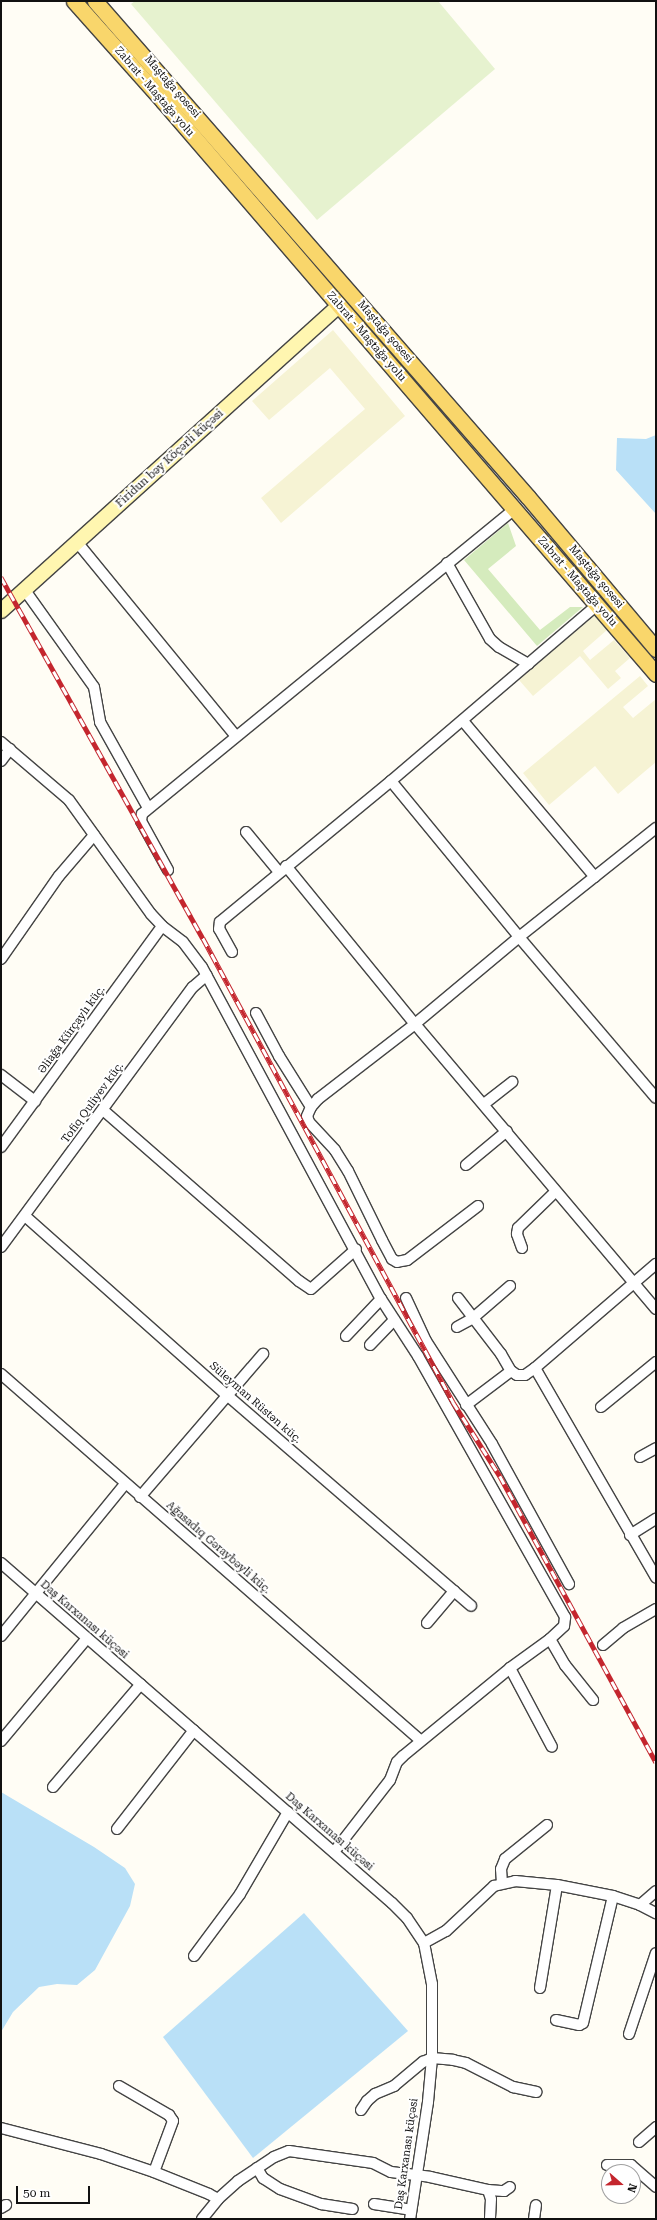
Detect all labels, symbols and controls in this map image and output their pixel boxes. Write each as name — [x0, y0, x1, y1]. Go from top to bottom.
street label: Zabrat - Maştağa yolu — [111, 44, 197, 140]
street label: Maştağa şosesi — [141, 53, 203, 121]
street label: Zabrat - Maştağa yolu — [323, 289, 409, 385]
street label: Maştağa şosesi — [354, 298, 416, 366]
street label: Firidun bəy Köçərli küçəsi — [114, 407, 226, 511]
street label: Zabrat - Maştağa yolu — [534, 534, 620, 630]
street label: Maştağa şosesi — [566, 543, 626, 611]
street label: Əliağa Kürçaylı küç. — [36, 984, 108, 1076]
street label: Tofiq Quliyev küç. — [59, 1060, 127, 1146]
street label: Süleyman Rüstən küç. — [206, 1359, 304, 1447]
street label: Ağasadıq Gəraybəyli küç. — [163, 1499, 273, 1597]
street label: Daş Karxanası küçəsi — [37, 1578, 131, 1662]
street label: Daş Karxanası küçəsi — [282, 1790, 376, 1874]
street label: Daş Karxanası küçəsi — [393, 2097, 421, 2211]
north arrow — [601, 2164, 641, 2204]
scale bar — [18, 2178, 92, 2204]
text: N — [624, 2182, 639, 2194]
text: 50 m — [23, 2186, 50, 2200]

